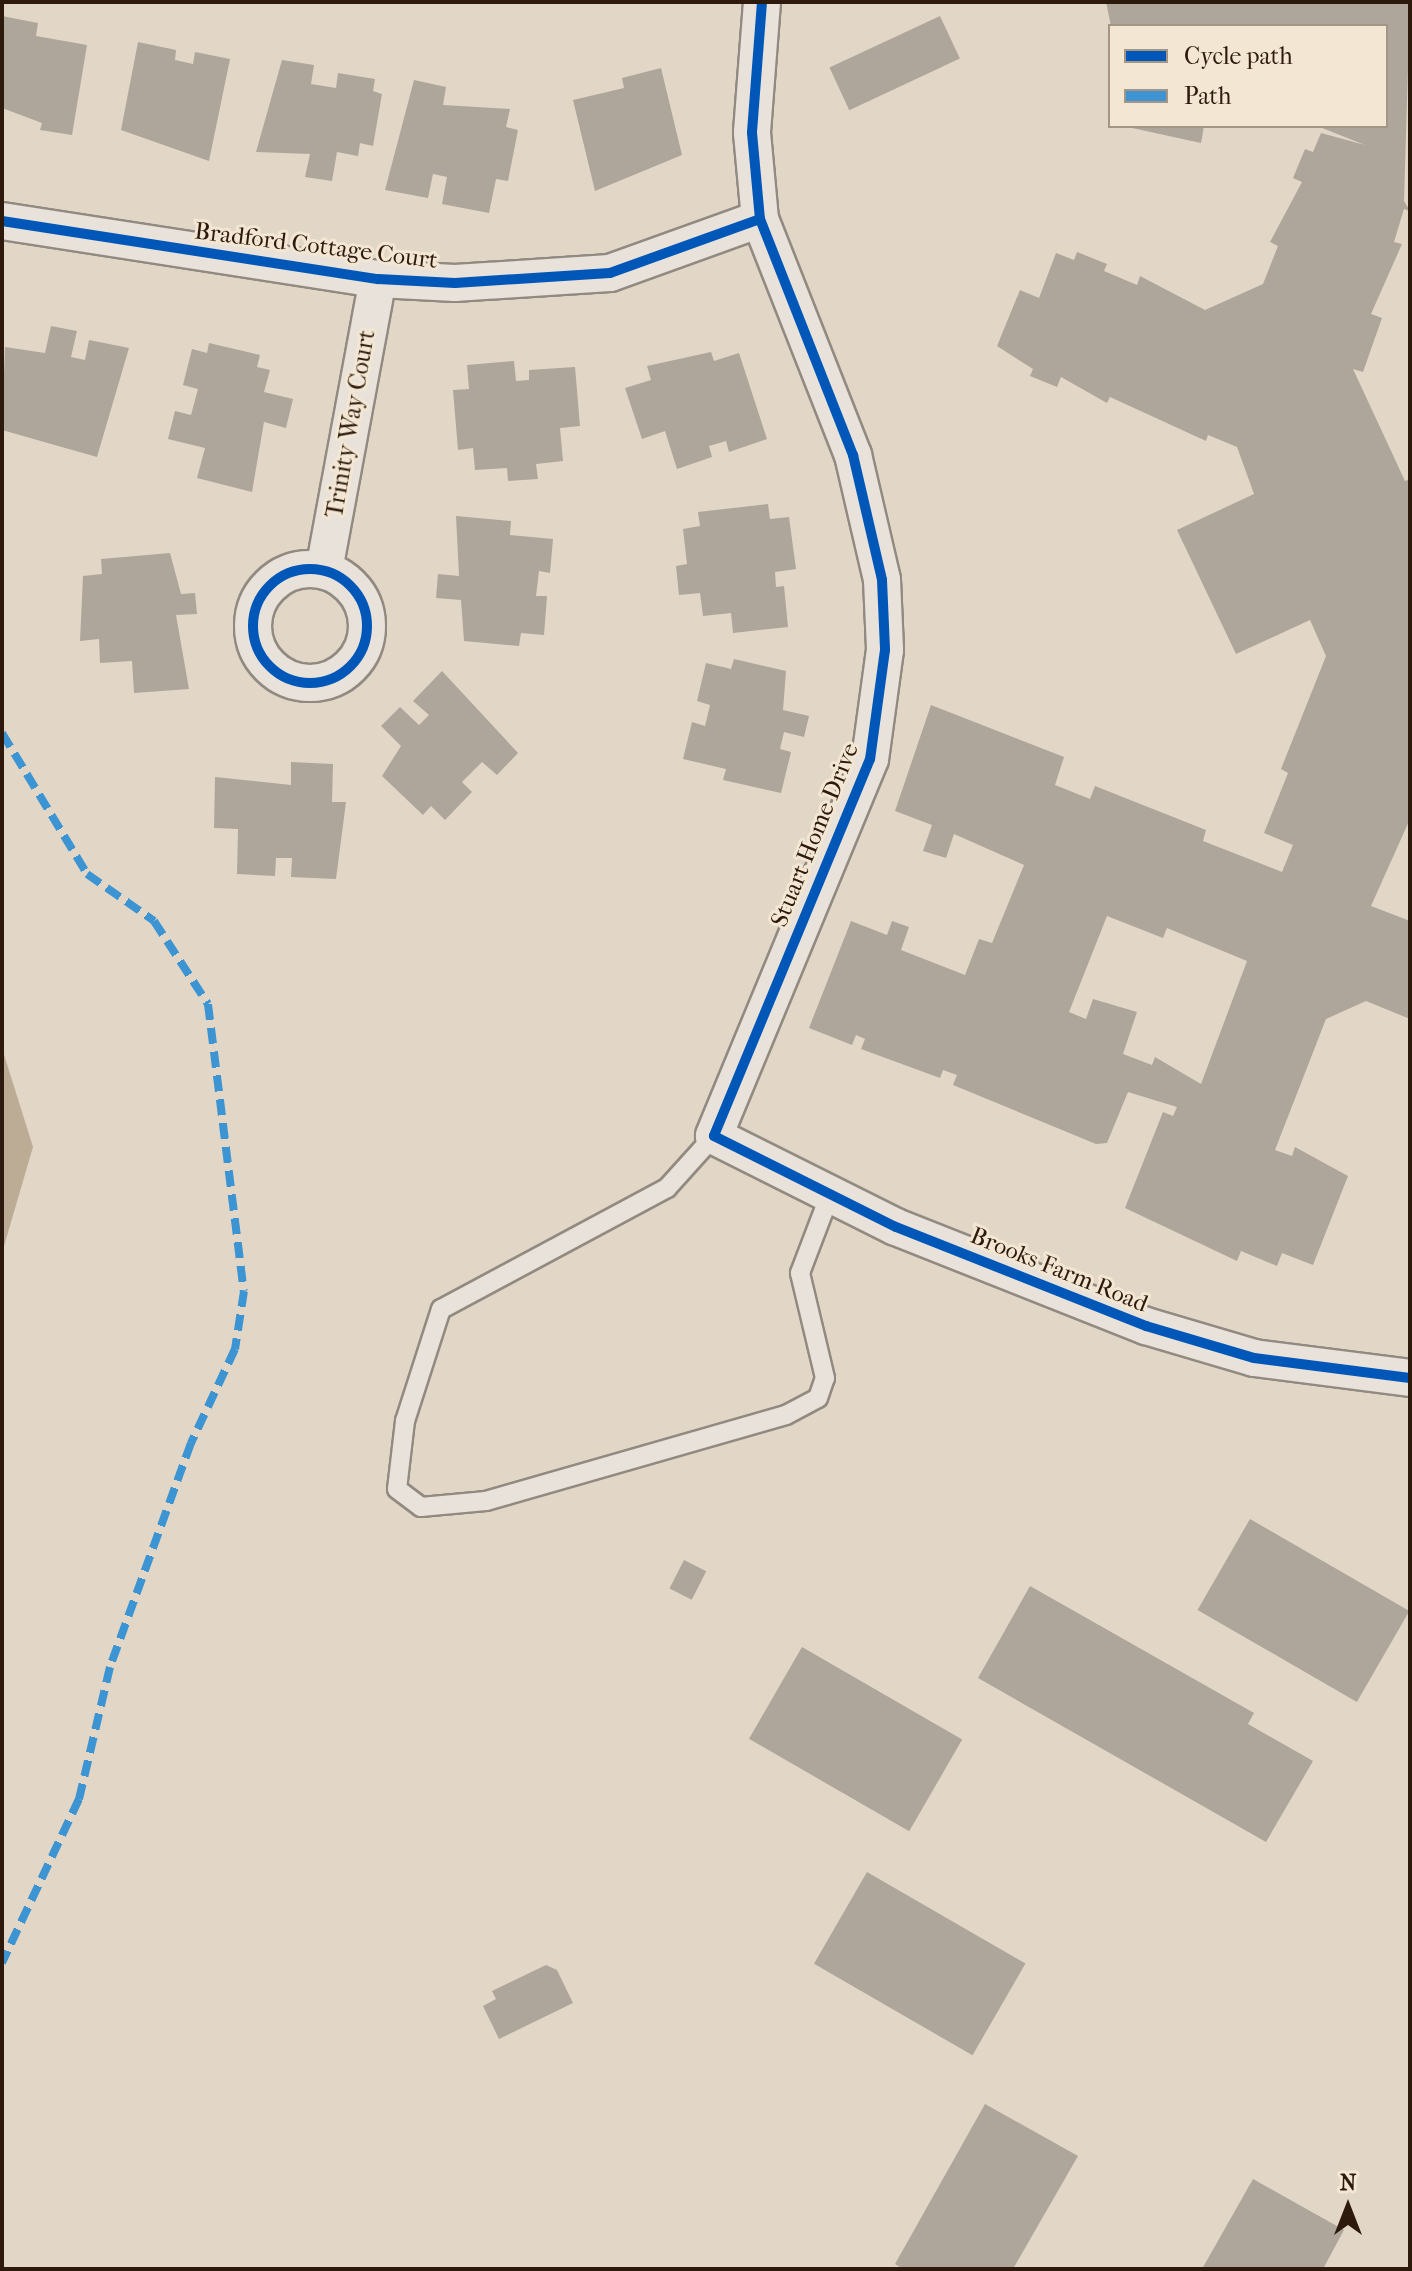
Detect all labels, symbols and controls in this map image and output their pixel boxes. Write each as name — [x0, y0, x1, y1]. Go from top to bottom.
legend — [1108, 24, 1388, 128]
text: Cycle path — [1184, 42, 1293, 70]
text: Path — [1184, 82, 1231, 110]
street label: Bradford Cottage Court — [193, 217, 439, 275]
street label: Trinity Way Court — [320, 328, 382, 520]
street label: Stuart Home Drive — [765, 739, 865, 931]
street label: Brooks Farm Road — [966, 1221, 1152, 1319]
north arrow — [1308, 2167, 1388, 2247]
text: N — [1340, 2170, 1356, 2196]

